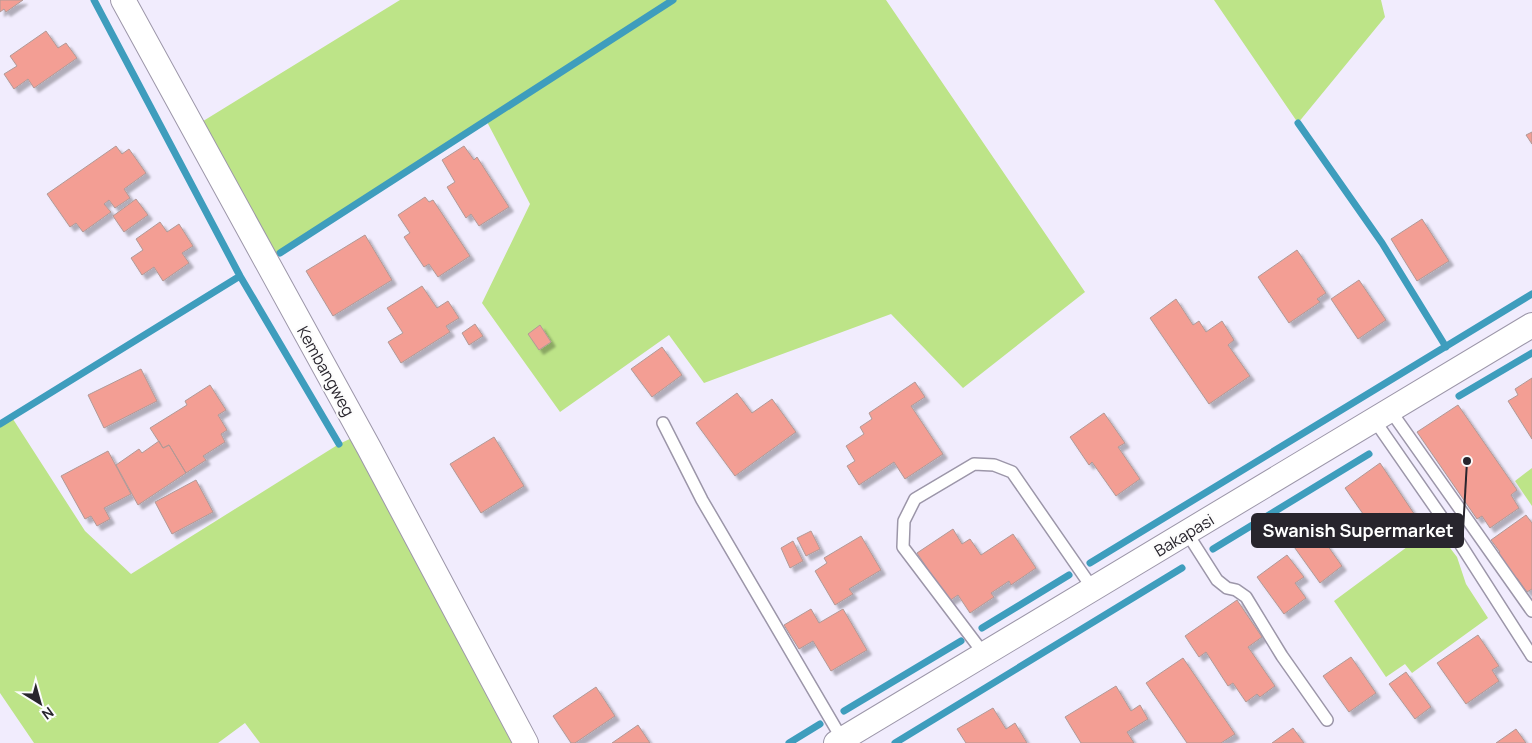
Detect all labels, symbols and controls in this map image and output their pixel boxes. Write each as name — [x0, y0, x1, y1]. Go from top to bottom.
street label: Kembangweg — [292, 322, 360, 420]
street label: Bakapasi — [1150, 509, 1218, 561]
callout: Swanish Supermarket — [1252, 514, 1463, 547]
text: Swanish Supermarket — [1262, 518, 1454, 542]
north arrow — [15, 678, 65, 728]
text: N — [38, 703, 58, 724]

